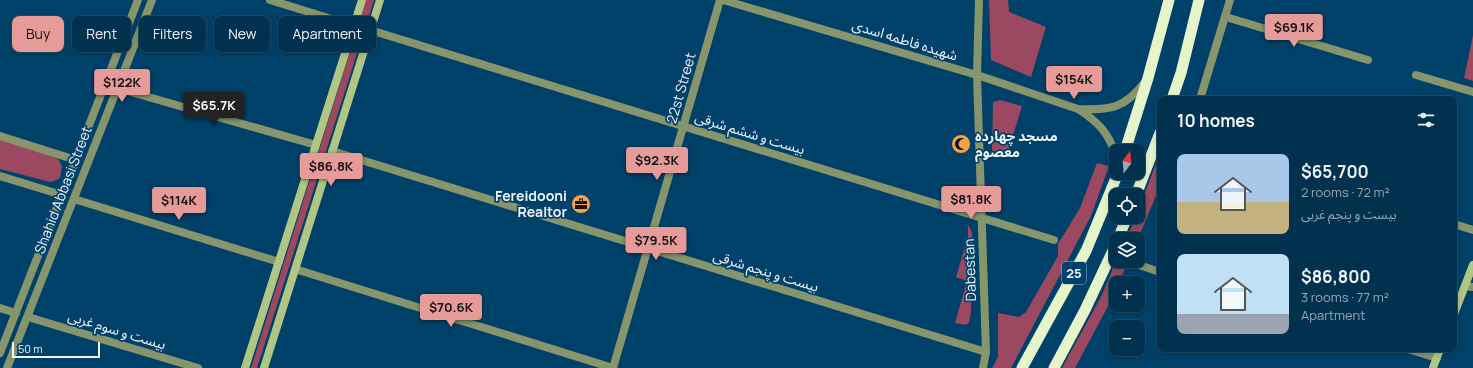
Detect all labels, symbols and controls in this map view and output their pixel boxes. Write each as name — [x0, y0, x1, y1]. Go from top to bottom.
street label: شهیده فاطمه اسدی — [850, 14, 960, 65]
pin: $69.1K — [1261, 14, 1327, 48]
chip: Buy — [12, 16, 64, 52]
chip: Rent — [72, 16, 131, 52]
chip: Filters — [139, 16, 206, 52]
chip: New — [214, 16, 270, 52]
chip: Apartment — [278, 16, 376, 52]
text: $69.1K — [1274, 18, 1314, 36]
street label: 22st Street — [661, 50, 700, 125]
pin: $154K — [1046, 66, 1102, 100]
pin: $122K — [94, 69, 150, 103]
text: $154K — [1055, 70, 1093, 88]
text: $122K — [103, 73, 141, 91]
pin: $65.7K — [181, 92, 247, 126]
text: $65.7K — [192, 96, 236, 114]
street label: بیست و ششم شرقی — [692, 107, 808, 160]
text: 10 homes — [1177, 109, 1255, 132]
icon: filters — [1415, 109, 1437, 131]
street label: Shahid Abbasi Street — [29, 123, 96, 256]
place label: مسجد چهارده معصوم — [975, 126, 1058, 163]
mosque icon: مسجد چهارده معصوم — [950, 133, 972, 155]
north arrow — [1109, 144, 1145, 180]
map controls — [1109, 144, 1145, 356]
pin: $92.3K — [624, 147, 690, 181]
text: $92.3K — [635, 151, 679, 169]
pin: $86.8K — [298, 153, 364, 187]
text: $86.8K — [309, 157, 353, 175]
text: $65,700 — [1301, 160, 1369, 183]
icon: home — [1209, 170, 1257, 218]
text: 2 rooms · 72 m² — [1301, 183, 1390, 201]
place label: Fereidooni Realtor — [495, 186, 567, 221]
pin: $81.8K — [938, 186, 1004, 220]
pin: $114K — [151, 187, 207, 221]
button: locate — [1109, 188, 1145, 224]
text: $81.8K — [950, 190, 992, 208]
text: $114K — [161, 191, 197, 209]
office icon: Fereidooni Realtor — [570, 193, 592, 215]
text: بیست و پنجم غربی — [1301, 205, 1397, 223]
pin: $79.5K — [623, 227, 689, 261]
text: $79.5K — [634, 231, 678, 249]
button: layers — [1109, 232, 1145, 268]
street label: Dabestan — [959, 238, 980, 302]
street label: بیست و پنجم شرقی — [711, 245, 821, 298]
road number: 25 — [1062, 262, 1086, 284]
text: $86,800 — [1301, 265, 1371, 288]
icon: home — [1209, 270, 1257, 318]
button: + — [1109, 276, 1145, 312]
text: 3 rooms · 77 m² — [1301, 288, 1389, 306]
pin: $70.6K — [418, 294, 484, 328]
text: $70.6K — [429, 298, 473, 316]
street label: بیست و سوم غربی — [65, 306, 169, 355]
text: Apartment — [1301, 306, 1365, 324]
button: − — [1109, 320, 1145, 356]
scale bar — [12, 340, 100, 359]
text: 50 m — [18, 341, 43, 356]

